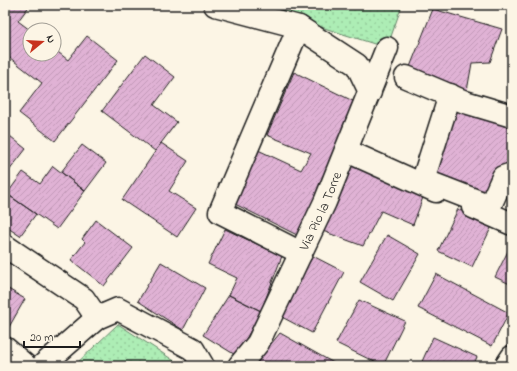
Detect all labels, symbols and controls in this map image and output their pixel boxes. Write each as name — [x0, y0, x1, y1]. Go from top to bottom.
north arrow — [22, 22, 62, 62]
text: N — [42, 33, 59, 45]
street label: Via Pio la Torre — [294, 168, 348, 255]
scale bar — [24, 323, 80, 349]
text: 20 m — [30, 329, 53, 347]

